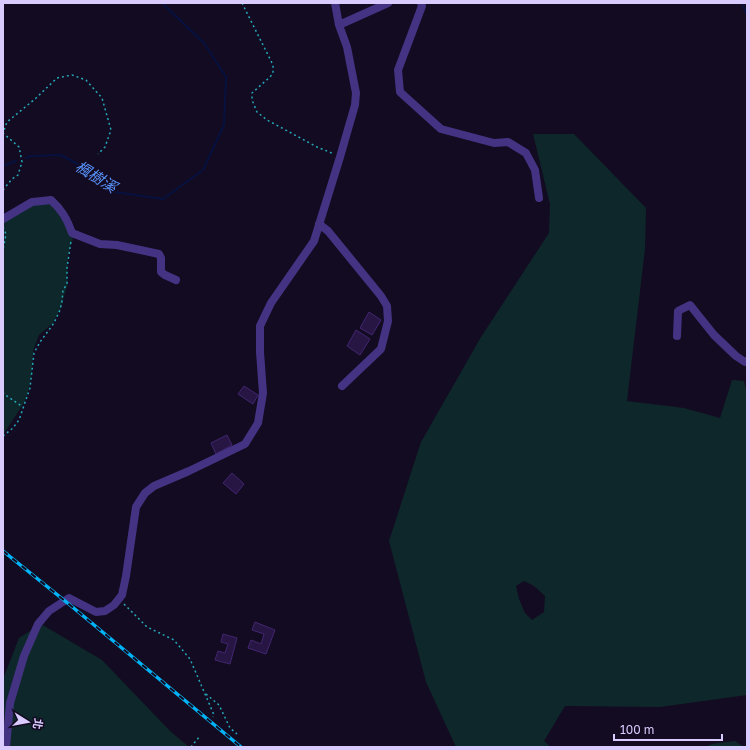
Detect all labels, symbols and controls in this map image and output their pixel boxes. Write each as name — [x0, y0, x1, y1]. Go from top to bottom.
water label: 楓樹溪 — [73, 157, 122, 197]
north arrow — [8, 702, 48, 742]
scale bar — [614, 716, 722, 742]
text: 北 — [31, 717, 46, 731]
text: 100 m — [620, 722, 654, 737]

